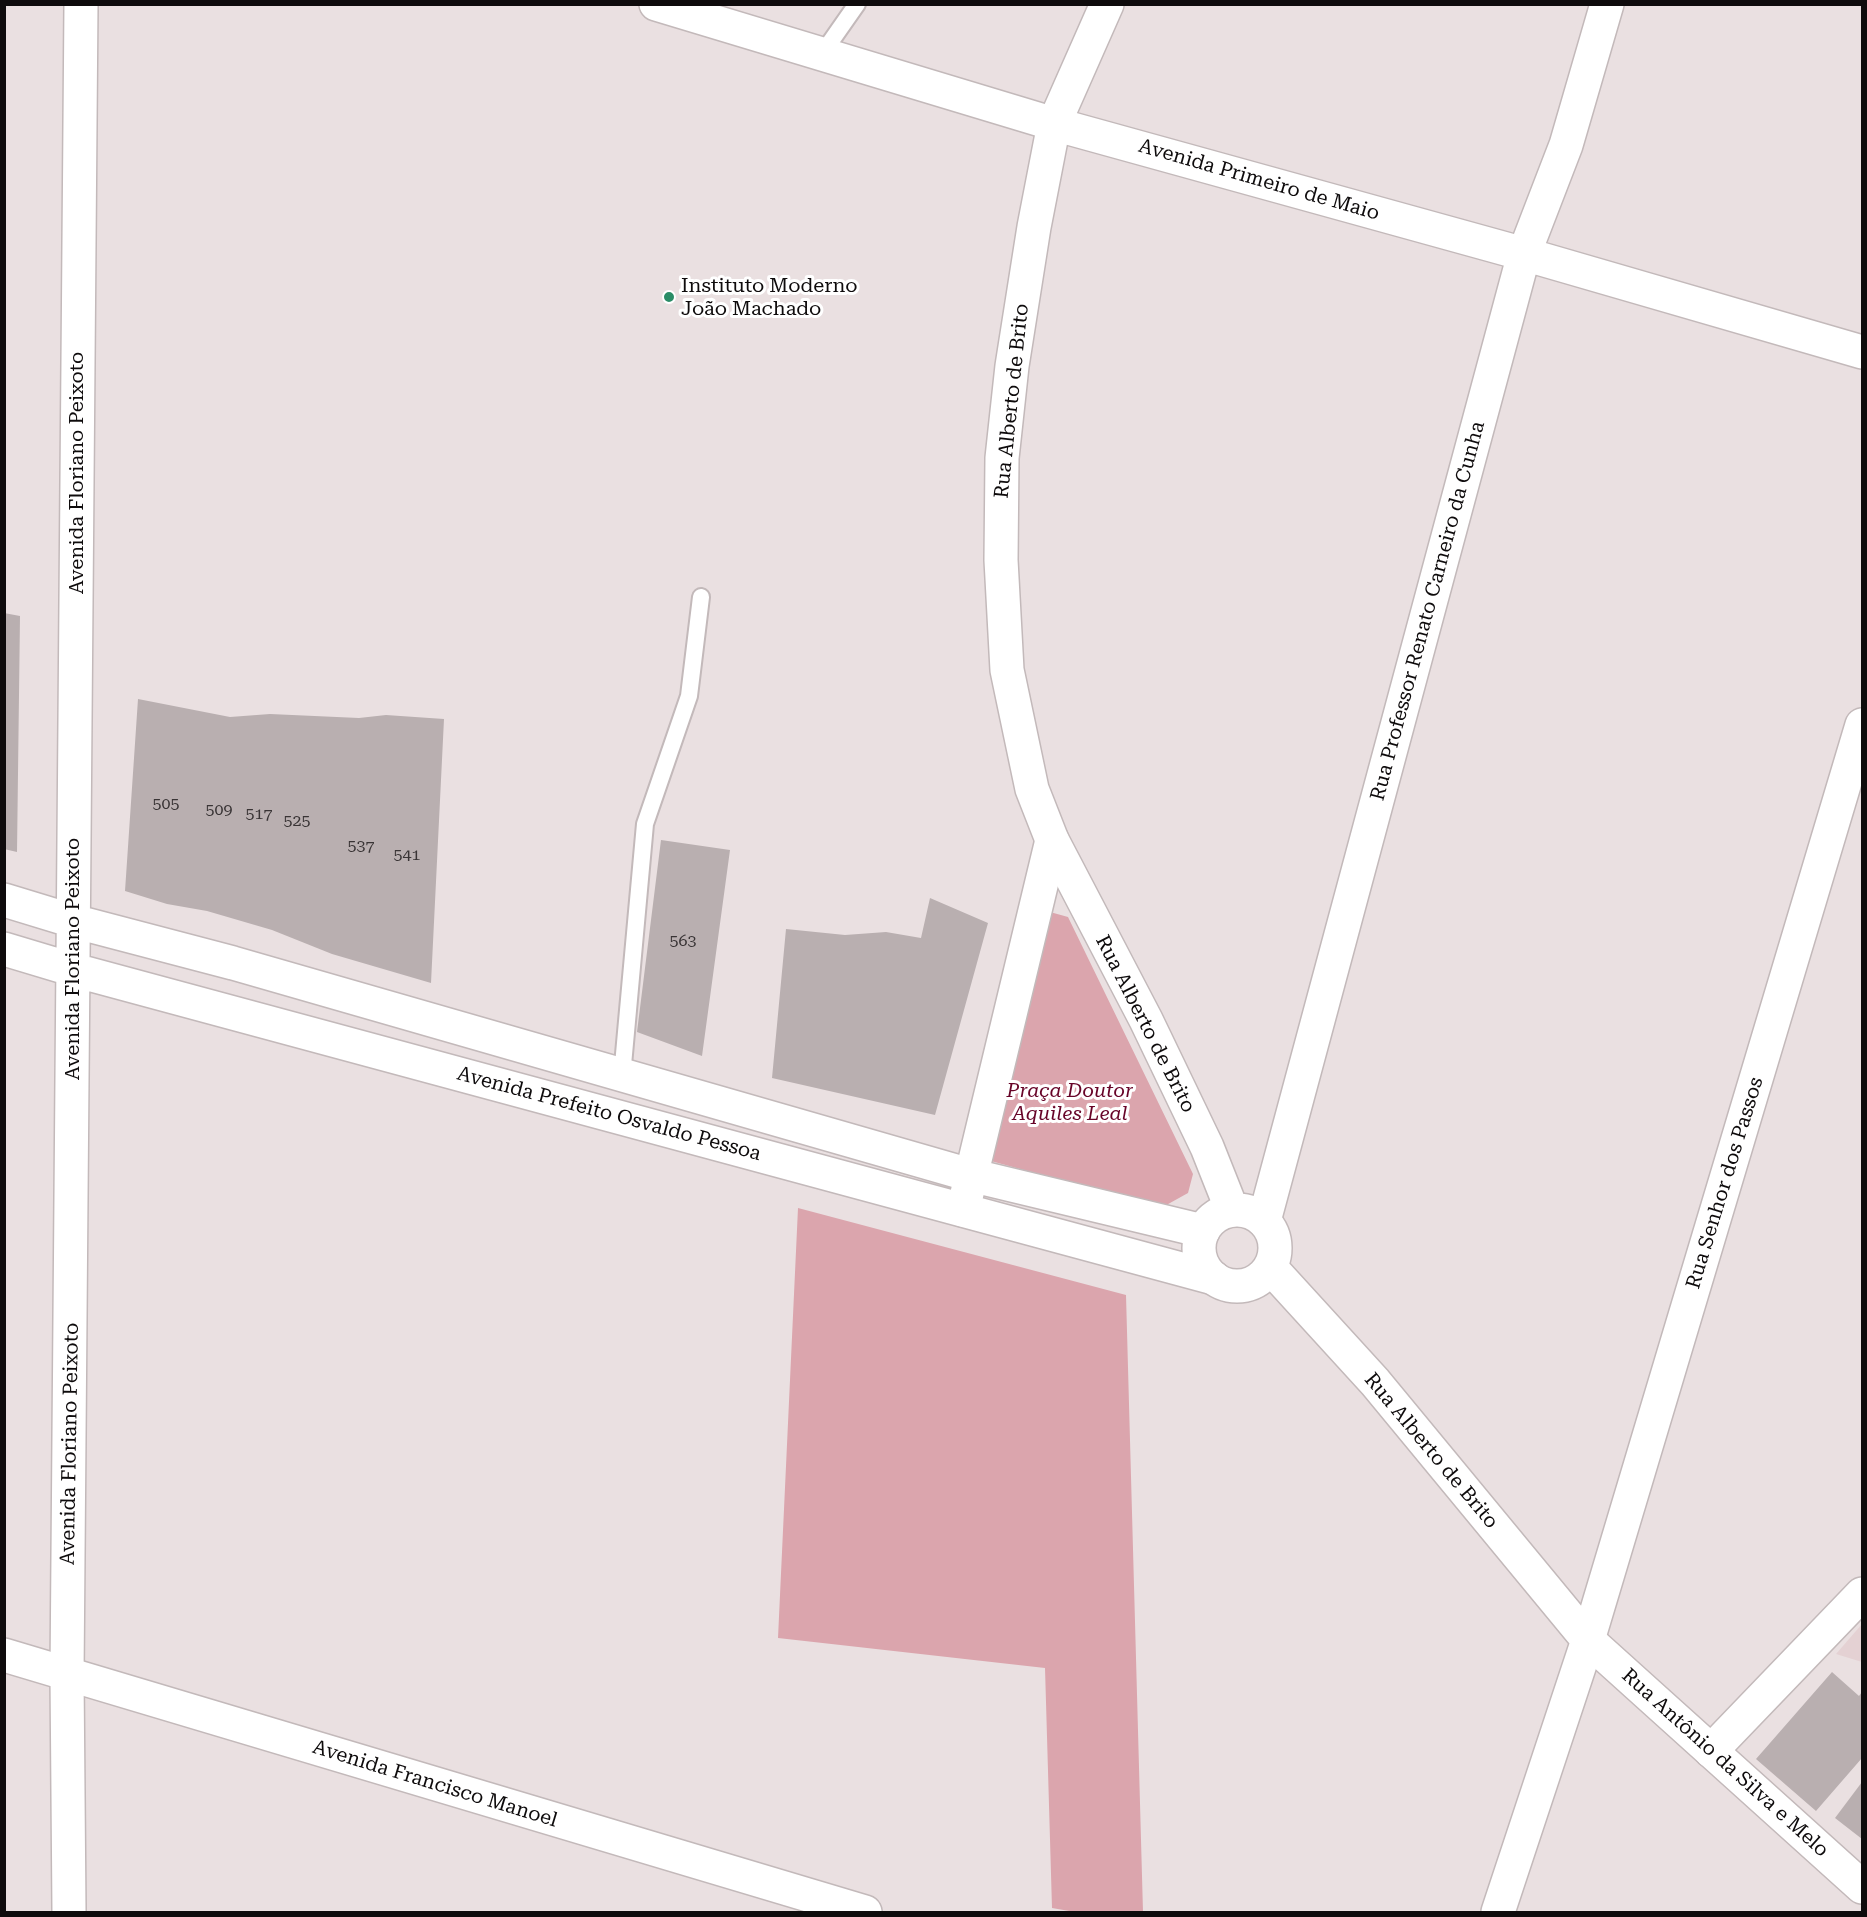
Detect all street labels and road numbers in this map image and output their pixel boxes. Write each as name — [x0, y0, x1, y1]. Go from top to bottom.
street label: Avenida Primeiro de Maio — [1136, 134, 1382, 226]
street label: Rua Alberto de Brito — [990, 302, 1034, 500]
street label: Avenida Floriano Peixoto — [65, 352, 89, 594]
street label: Rua Professor Renato Carneiro da Cunha — [1366, 419, 1490, 803]
street label: Avenida Floriano Peixoto — [61, 838, 85, 1080]
street label: Rua Alberto de Brito — [1090, 931, 1200, 1117]
street label: Avenida Prefeito Osvaldo Pessoa — [454, 1062, 764, 1166]
street label: Rua Senhor dos Passos — [1681, 1074, 1769, 1292]
street label: Avenida Floriano Peixoto — [56, 1323, 84, 1565]
street label: Rua Alberto de Brito — [1359, 1368, 1503, 1534]
street label: Rua Antônio da Silva e Melo — [1617, 1664, 1833, 1862]
street label: Avenida Francisco Manoel — [310, 1735, 560, 1833]

